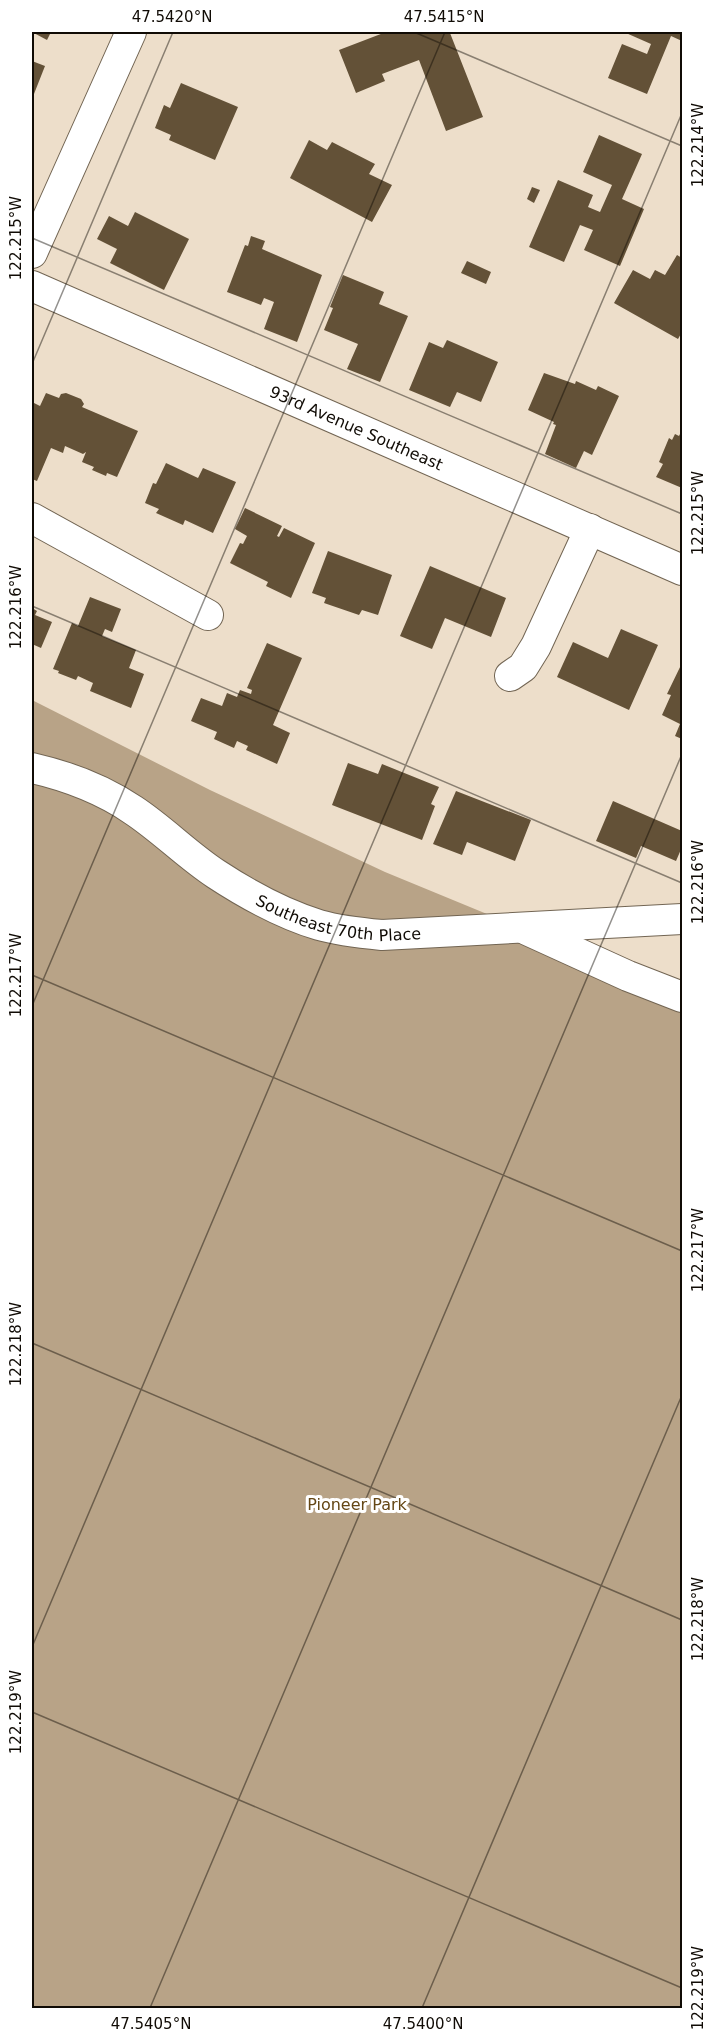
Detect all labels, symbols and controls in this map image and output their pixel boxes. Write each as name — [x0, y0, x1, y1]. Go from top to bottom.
text: 47.5420°N — [132, 8, 212, 26]
text: 47.5415°N — [404, 8, 484, 26]
text: 122.214°W — [689, 103, 707, 187]
text: 122.215°W — [7, 196, 25, 280]
street label: 93rd Avenue Southeast — [267, 382, 446, 474]
text: 122.215°W — [689, 471, 707, 555]
text: 122.216°W — [7, 565, 25, 649]
text: 122.216°W — [689, 840, 707, 924]
street label: Southeast 70th Place — [253, 891, 422, 945]
text: 122.217°W — [7, 933, 25, 1017]
text: 122.217°W — [689, 1208, 707, 1292]
text: 122.218°W — [7, 1302, 25, 1386]
park label: Pioneer Park — [307, 1495, 408, 1514]
text: 122.218°W — [689, 1577, 707, 1661]
text: 122.219°W — [7, 1670, 25, 1754]
text: 122.219°W — [689, 1946, 707, 2030]
text: 47.5405°N — [111, 2015, 191, 2033]
text: 47.5400°N — [383, 2015, 463, 2033]

